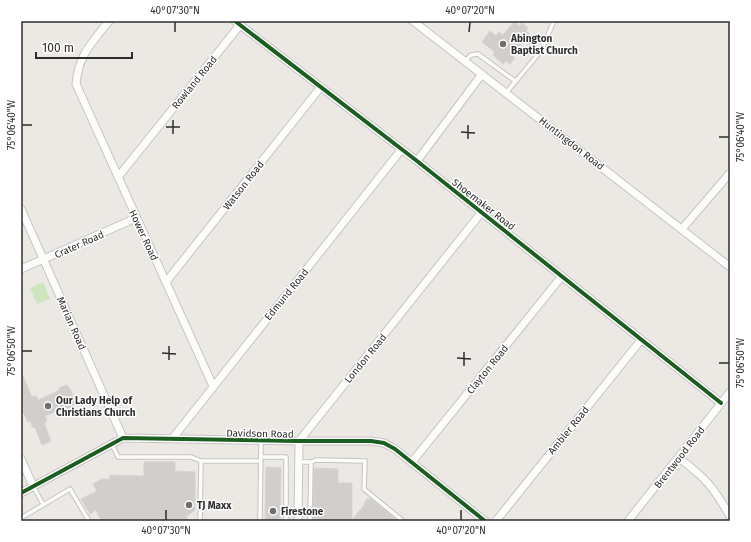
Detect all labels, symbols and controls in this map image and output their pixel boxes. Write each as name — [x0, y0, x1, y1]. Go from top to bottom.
text: 40°07'30"N — [150, 5, 200, 17]
text: 40°07'20"N — [445, 5, 495, 17]
place label: Abington Baptist Church — [510, 33, 578, 57]
scale bar — [36, 34, 132, 60]
marker: Abington Baptist Church — [498, 39, 508, 49]
text: 100 m — [42, 41, 74, 55]
street label: Rowland Road — [170, 54, 220, 112]
text: 75°06'40"W — [6, 99, 18, 150]
text: 75°06'40"W — [735, 111, 747, 162]
street label: Huntingdon Road — [536, 115, 606, 173]
street label: Watson Road — [221, 159, 267, 213]
street label: Shoemaker Road — [449, 176, 517, 233]
street label: Hower Road — [126, 208, 160, 263]
street label: Crater Road — [53, 229, 106, 261]
street label: Edmund Road — [262, 266, 311, 323]
street label: Marian Road — [54, 295, 88, 352]
text: 75°06'50"W — [6, 325, 18, 376]
street label: London Road — [342, 332, 389, 386]
text: 75°06'50"W — [735, 337, 747, 388]
street label: Clayton Road — [464, 343, 511, 397]
place label: Our Lady Help of Christians Church — [56, 395, 136, 419]
marker: Our Lady Help of Christians Church — [43, 401, 53, 411]
street label: Ambler Road — [546, 404, 592, 457]
street label: Brentwood Road — [652, 424, 708, 491]
street label: Davidson Road — [226, 427, 294, 441]
marker: TJ Maxx — [184, 500, 194, 510]
place label: TJ Maxx — [197, 500, 232, 512]
marker: Firestone — [268, 506, 278, 516]
place label: Firestone — [281, 506, 324, 518]
text: 40°07'30"N — [141, 525, 191, 537]
text: 40°07'20"N — [436, 525, 486, 537]

